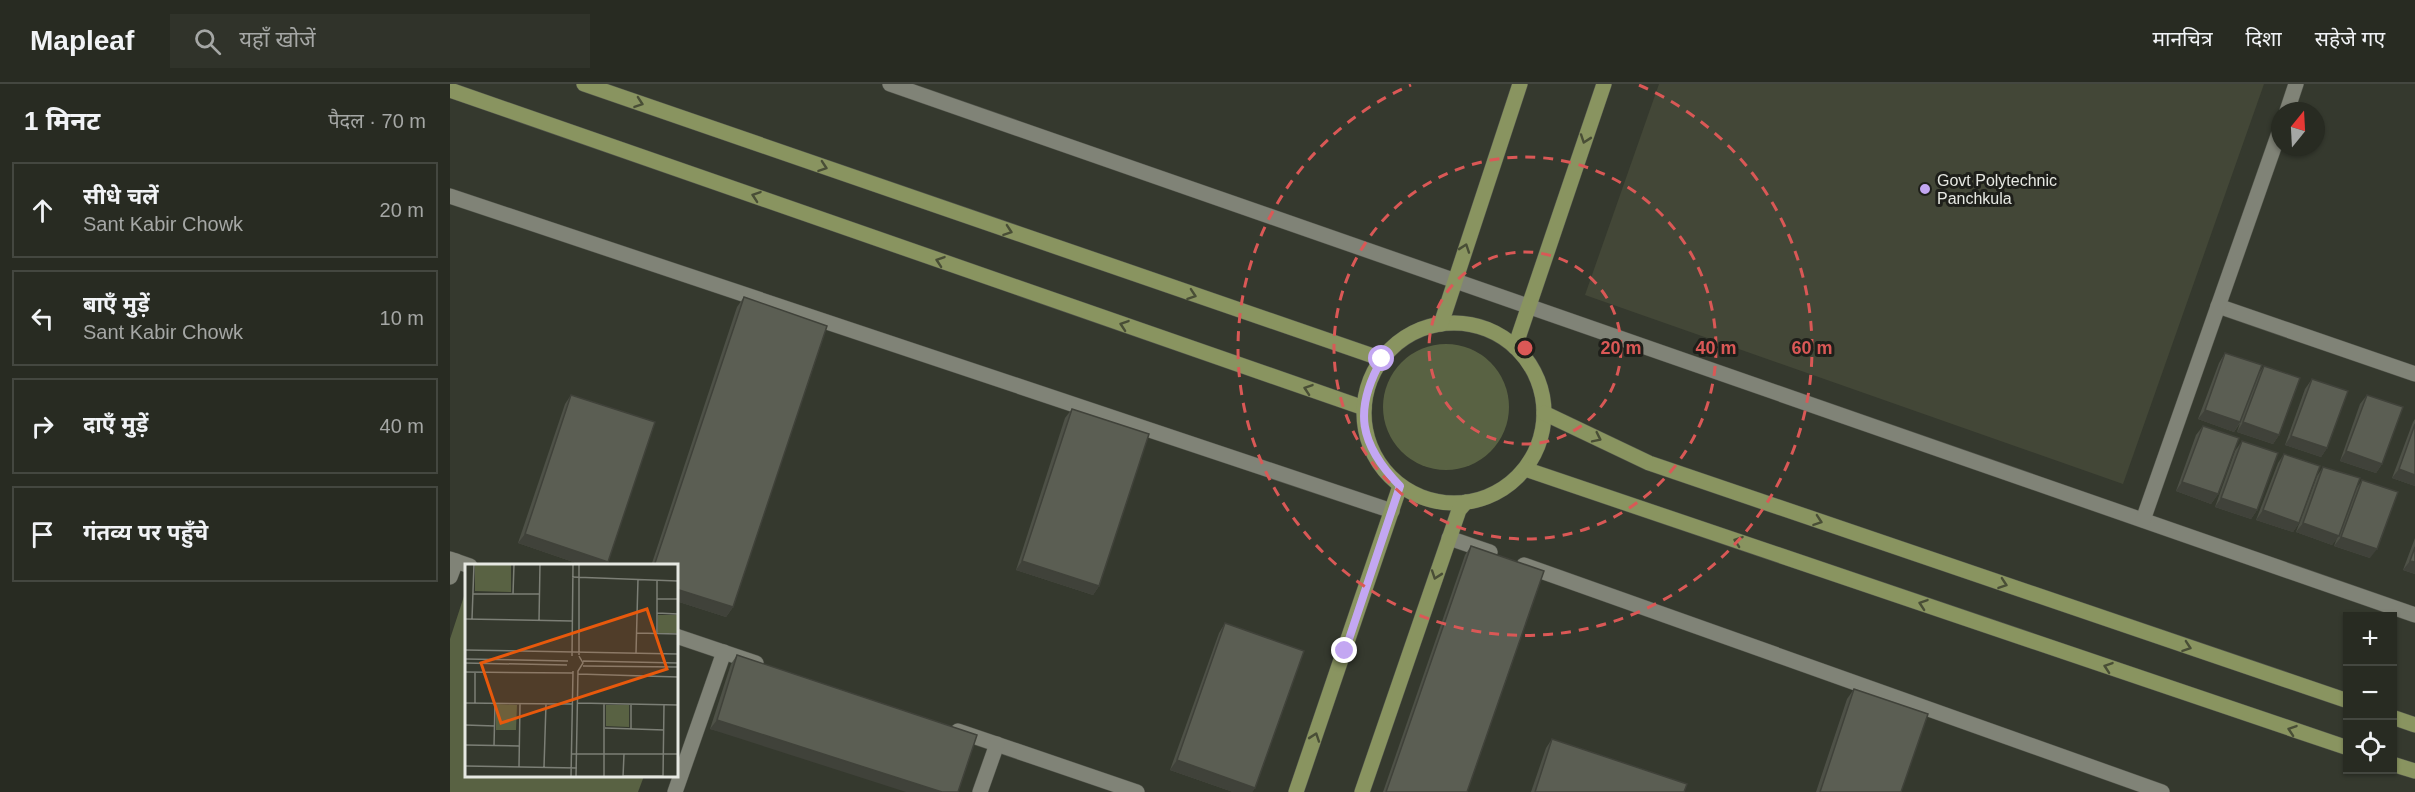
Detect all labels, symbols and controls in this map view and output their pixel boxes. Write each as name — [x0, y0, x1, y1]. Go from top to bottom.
search box — [170, 14, 590, 68]
text: Mapleaf — [30, 25, 134, 56]
icon: search — [191, 25, 224, 58]
text: यहाँ खोजें — [239, 27, 316, 52]
text: मानचित्र — [2152, 27, 2212, 50]
text: दिशा — [2245, 27, 2282, 50]
text: सहेजे गए — [2315, 27, 2385, 50]
one-way arrow — [633, 96, 644, 109]
north arrow — [2271, 102, 2325, 156]
text: 1 मिनट — [24, 106, 100, 136]
text: पैदल · 70 m — [328, 110, 426, 132]
one-way arrow — [1580, 133, 1593, 144]
one-way arrow — [818, 160, 828, 172]
place label: Govt Polytechnic Panchkula — [1937, 172, 2057, 207]
marker: Govt Polytechnic Panchkula — [1918, 182, 1932, 196]
text: सीधे चलें — [83, 184, 158, 209]
one-way arrow — [751, 191, 762, 204]
icon: ahead — [26, 194, 59, 227]
text: 20 m — [380, 199, 424, 221]
text: Sant Kabir Chowk — [83, 213, 243, 235]
one-way arrow — [1002, 223, 1013, 236]
one-way arrow — [1457, 243, 1470, 254]
one-way arrow — [935, 255, 946, 268]
one-way arrow — [1186, 287, 1197, 300]
text: बाएँ मुड़ें — [83, 292, 149, 317]
icon: left — [26, 302, 59, 335]
text: 10 m — [380, 307, 424, 329]
one-way arrow — [1119, 320, 1130, 332]
text: Sant Kabir Chowk — [83, 321, 243, 343]
centre of rings — [1515, 338, 1535, 358]
text: 20 m — [1600, 338, 1642, 358]
text: 40 m — [1695, 338, 1737, 358]
text: 60 m — [1791, 338, 1833, 358]
route start — [1368, 345, 1394, 371]
one-way arrow — [1303, 384, 1314, 397]
icon: right — [26, 410, 59, 443]
text: दाएँ मुड़ें — [83, 412, 148, 437]
text: 40 m — [380, 415, 424, 437]
one-way arrow — [1590, 430, 1601, 442]
one-way arrow — [1812, 513, 1823, 526]
icon: arrive — [26, 518, 59, 551]
text: गंतव्य पर पहुँचे — [83, 520, 208, 545]
one-way arrow — [1733, 536, 1744, 548]
inset map — [465, 564, 678, 777]
one-way arrow — [1431, 569, 1444, 580]
one-way arrow — [1997, 576, 2008, 589]
one-way arrow — [1918, 599, 1929, 611]
map controls — [2343, 612, 2397, 774]
button: + — [2343, 612, 2397, 666]
route end — [1331, 637, 1357, 663]
one-way arrow — [2181, 639, 2192, 652]
one-way arrow — [2103, 661, 2113, 674]
button: − — [2343, 666, 2397, 720]
button: locate — [2343, 720, 2397, 774]
one-way arrow — [2287, 724, 2298, 737]
one-way arrow — [1308, 732, 1321, 743]

